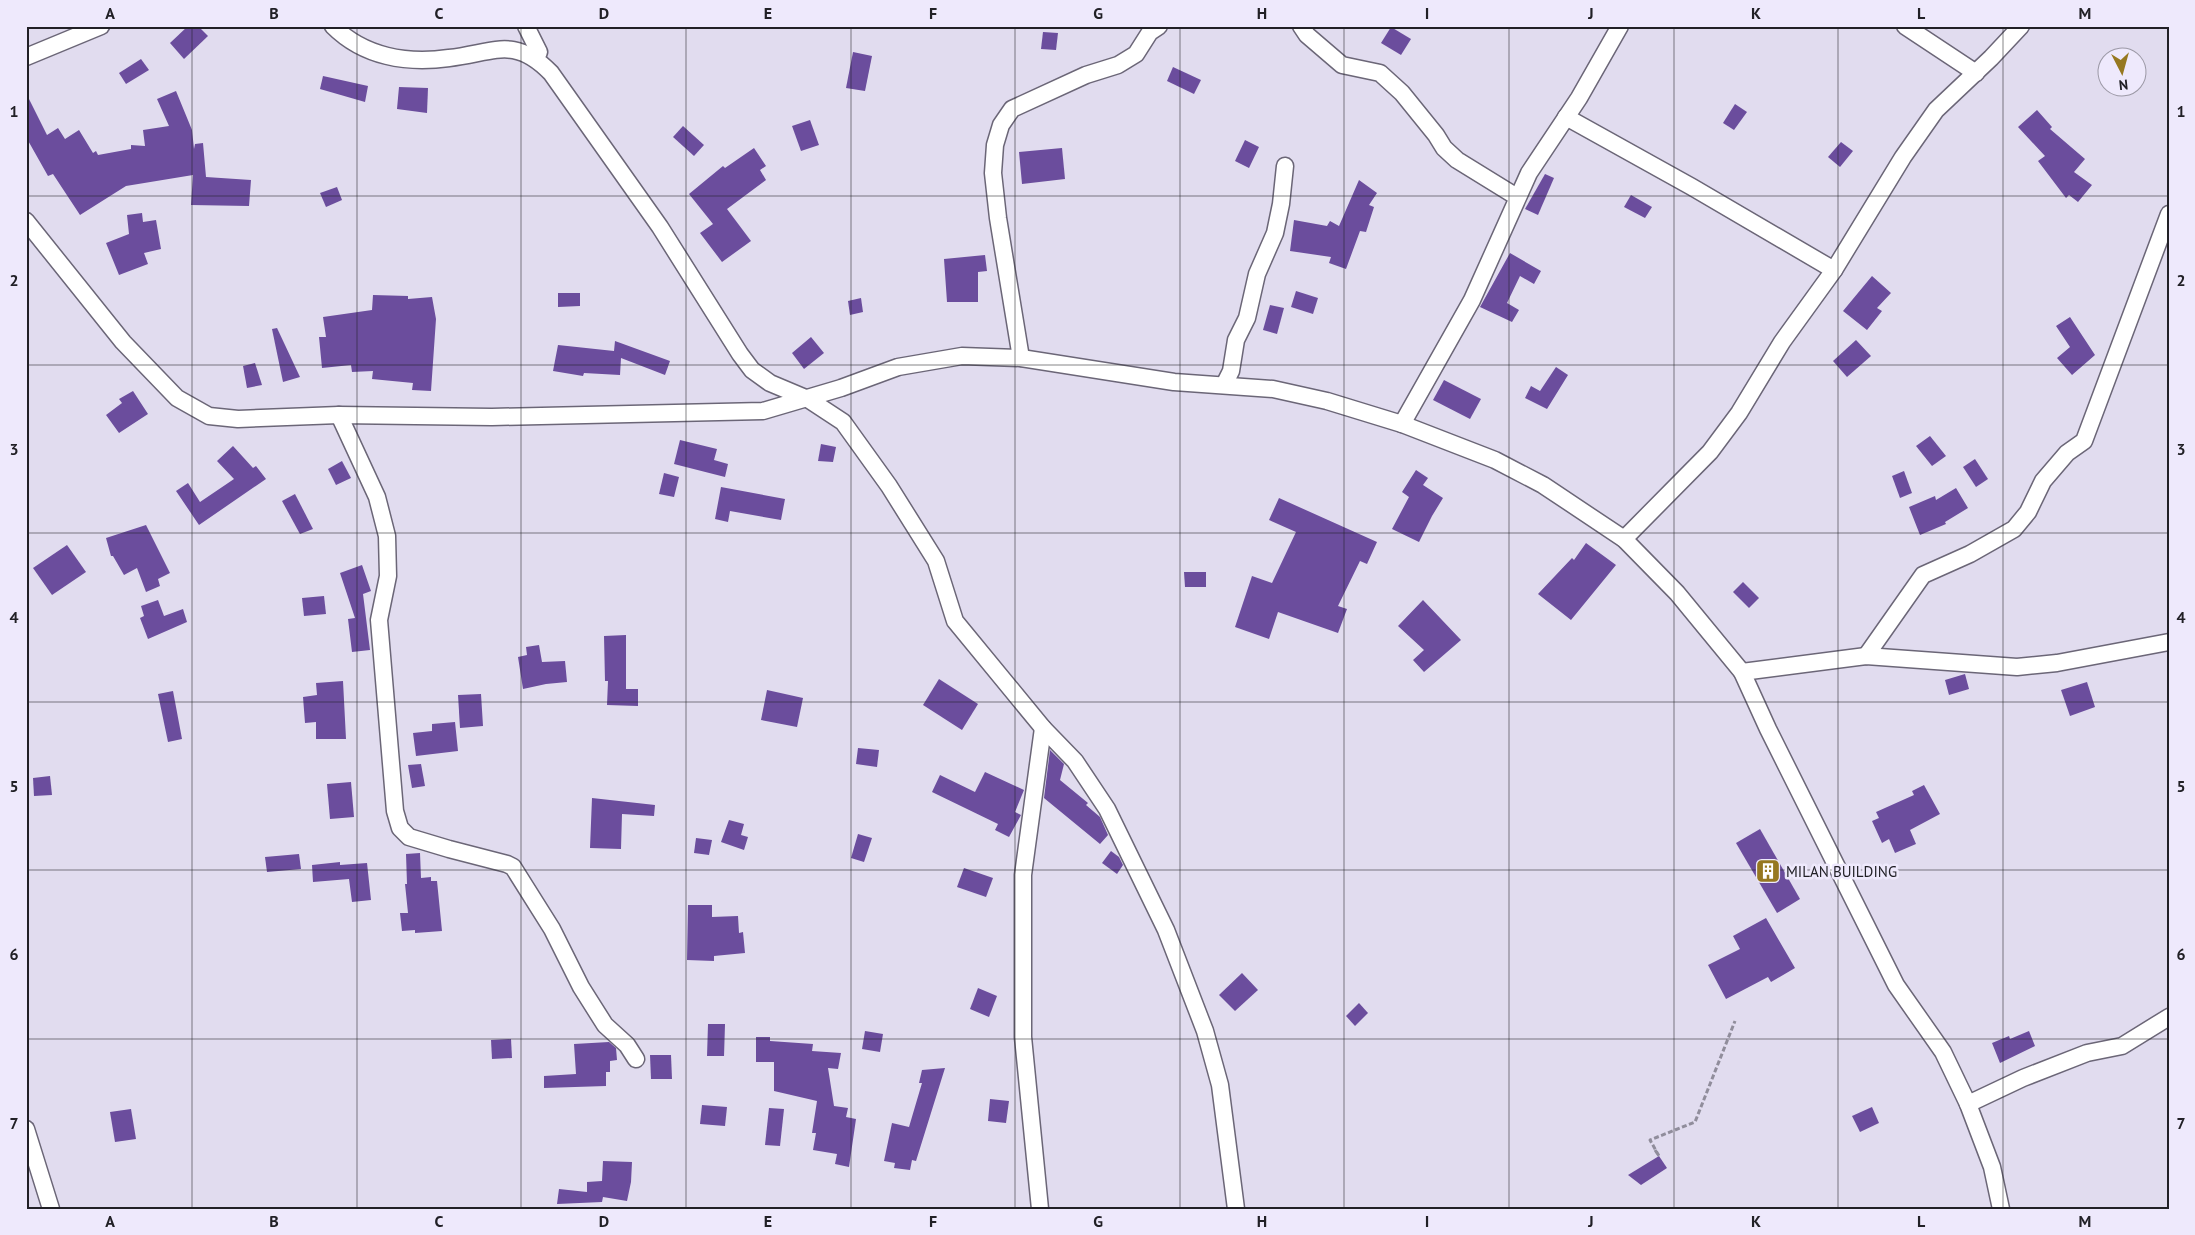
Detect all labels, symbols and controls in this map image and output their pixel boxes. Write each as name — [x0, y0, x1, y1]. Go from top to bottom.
text: A — [105, 3, 115, 23]
text: B — [269, 3, 279, 23]
text: C — [435, 3, 444, 23]
text: D — [599, 3, 609, 23]
text: E — [764, 3, 772, 23]
text: F — [929, 3, 937, 23]
text: G — [1093, 3, 1103, 23]
text: H — [1257, 3, 1267, 23]
text: I — [1425, 3, 1429, 23]
text: J — [1587, 3, 1594, 23]
text: K — [1751, 3, 1761, 23]
text: L — [1917, 3, 1926, 23]
text: M — [2079, 3, 2091, 23]
north arrow — [2098, 48, 2148, 98]
text: N — [2118, 75, 2129, 94]
text: 1 — [9, 101, 19, 121]
text: 1 — [2176, 101, 2186, 121]
text: 2 — [9, 270, 19, 290]
text: 2 — [2176, 270, 2186, 290]
text: 3 — [9, 439, 19, 459]
text: 3 — [2176, 439, 2186, 459]
text: 4 — [9, 607, 19, 627]
text: 4 — [2176, 607, 2186, 627]
text: 5 — [9, 776, 19, 796]
text: 5 — [2176, 776, 2186, 796]
building icon: MILAN BUILDING — [1755, 858, 1781, 884]
place label: MILAN BUILDING — [1786, 862, 1897, 881]
text: 6 — [9, 944, 19, 964]
text: 6 — [2176, 944, 2186, 964]
text: 7 — [9, 1113, 19, 1133]
text: 7 — [2176, 1113, 2186, 1133]
text: A — [105, 1211, 115, 1231]
text: B — [269, 1211, 279, 1231]
text: C — [435, 1211, 444, 1231]
text: D — [599, 1211, 609, 1231]
text: E — [764, 1211, 772, 1231]
text: F — [929, 1211, 937, 1231]
text: G — [1093, 1211, 1103, 1231]
text: H — [1257, 1211, 1267, 1231]
text: I — [1425, 1211, 1429, 1231]
text: J — [1587, 1211, 1594, 1231]
text: K — [1751, 1211, 1761, 1231]
text: L — [1917, 1211, 1926, 1231]
text: M — [2079, 1211, 2091, 1231]

